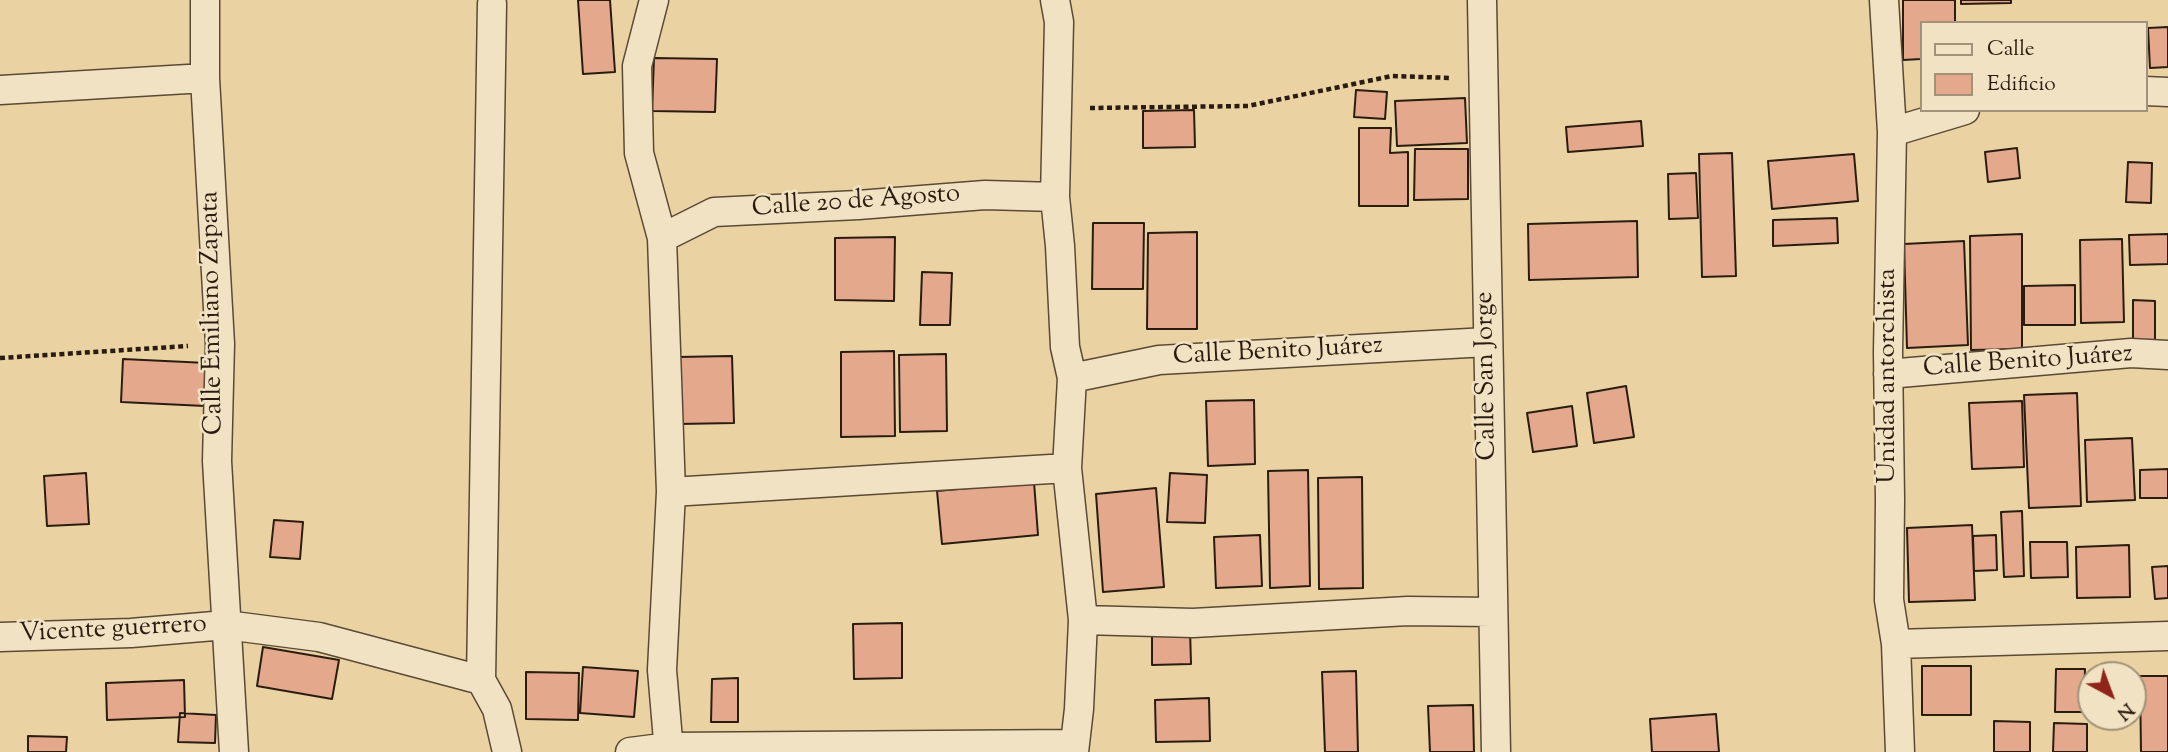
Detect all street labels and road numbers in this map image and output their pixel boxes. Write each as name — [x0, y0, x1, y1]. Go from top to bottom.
street label: Calle 20 de Agosto — [751, 180, 961, 226]
street label: Calle Emiliano Zapata — [196, 191, 232, 435]
street label: Unidad antorchista — [1874, 268, 1906, 484]
street label: Calle San Jorge — [1471, 291, 1505, 461]
street label: Calle Benito Juárez — [1172, 332, 1384, 374]
street label: Calle Benito Juárez — [1922, 340, 2134, 386]
street label: Vicente guerrero — [19, 611, 207, 651]

